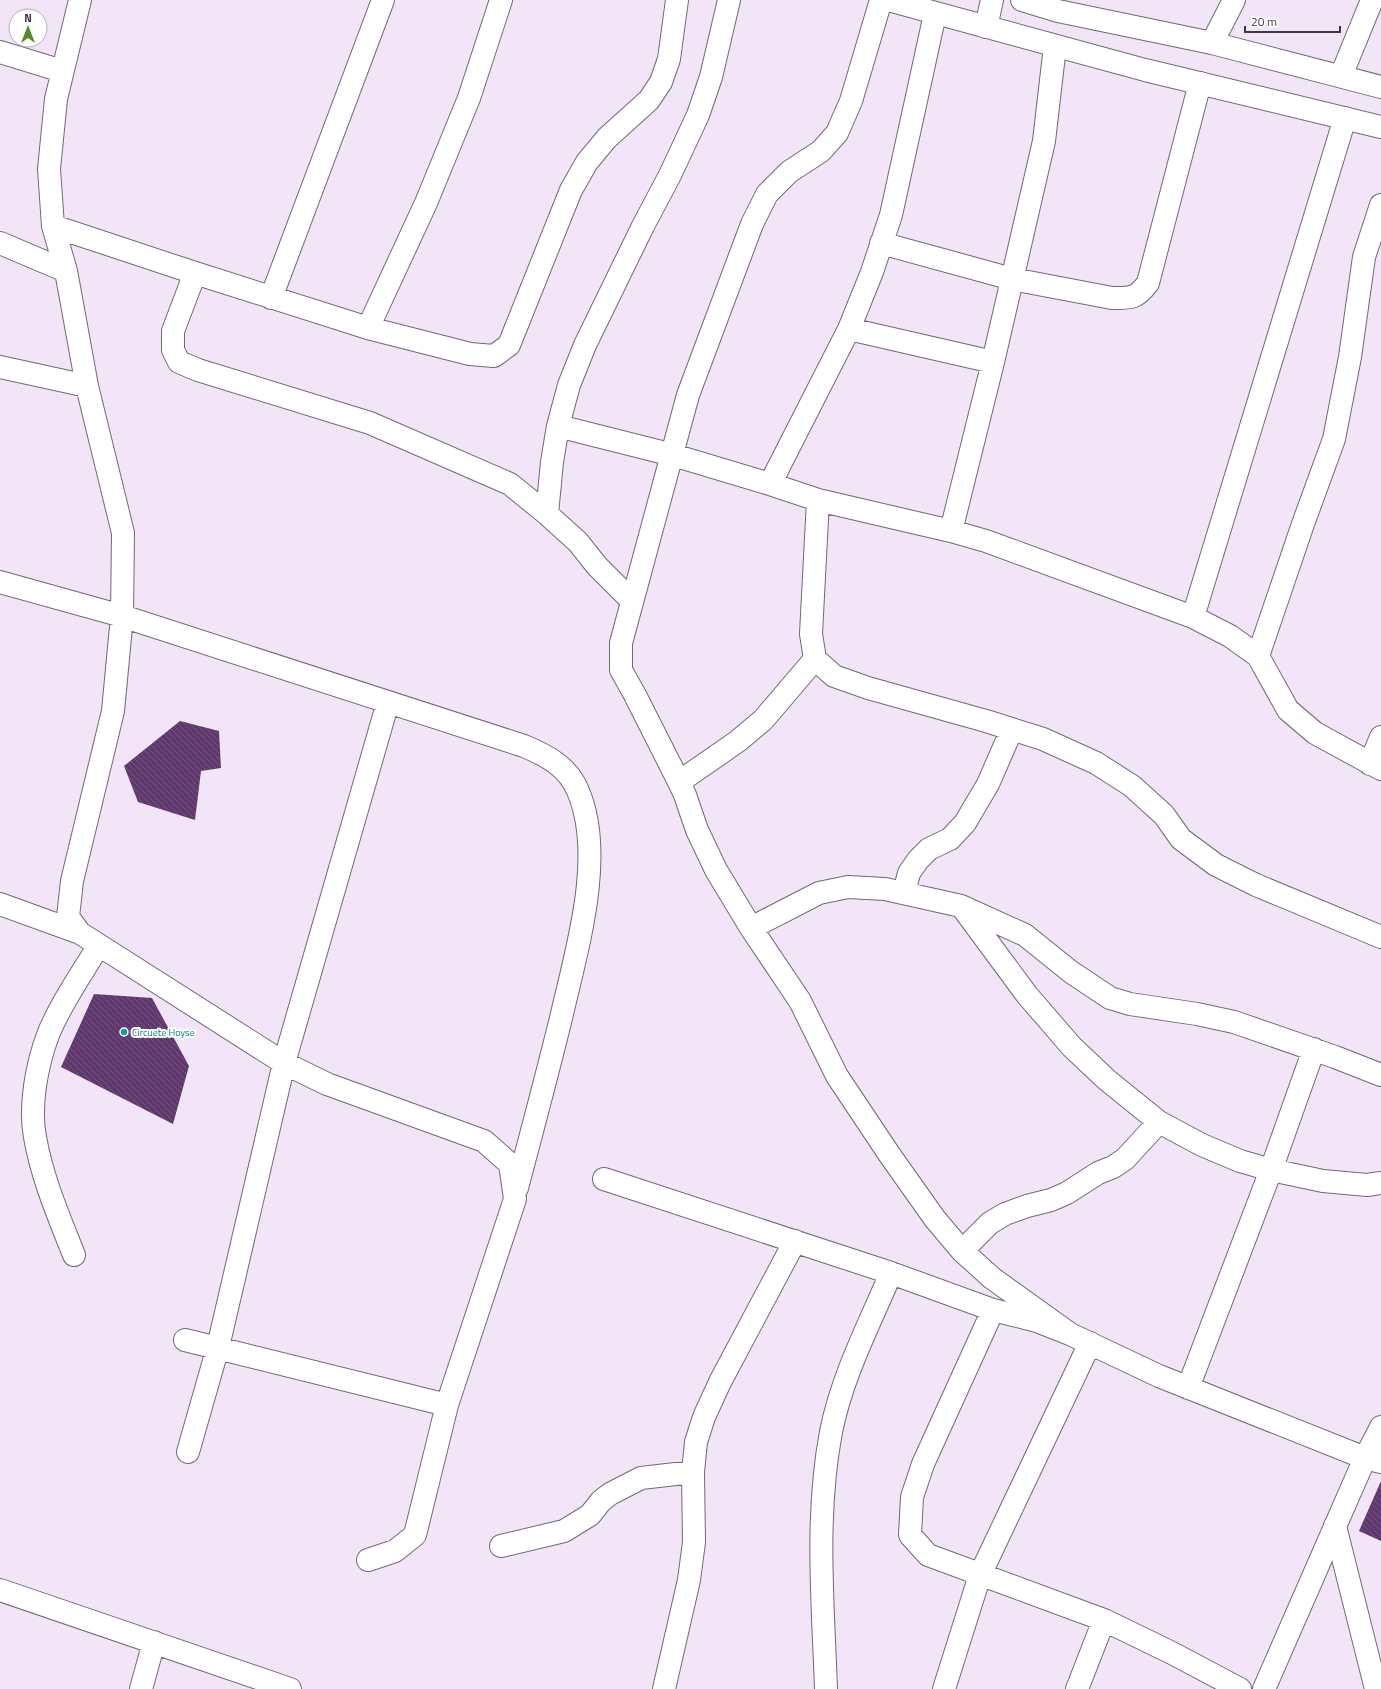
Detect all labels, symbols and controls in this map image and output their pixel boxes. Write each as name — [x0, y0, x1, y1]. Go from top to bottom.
north arrow — [8, 8, 48, 48]
scale bar — [1245, 8, 1340, 34]
text: N — [24, 10, 32, 26]
text: 20 m — [1251, 12, 1277, 31]
place label: Circuete Hoyse — [132, 1025, 195, 1040]
marker: Circuete Hoyse — [119, 1027, 129, 1037]

